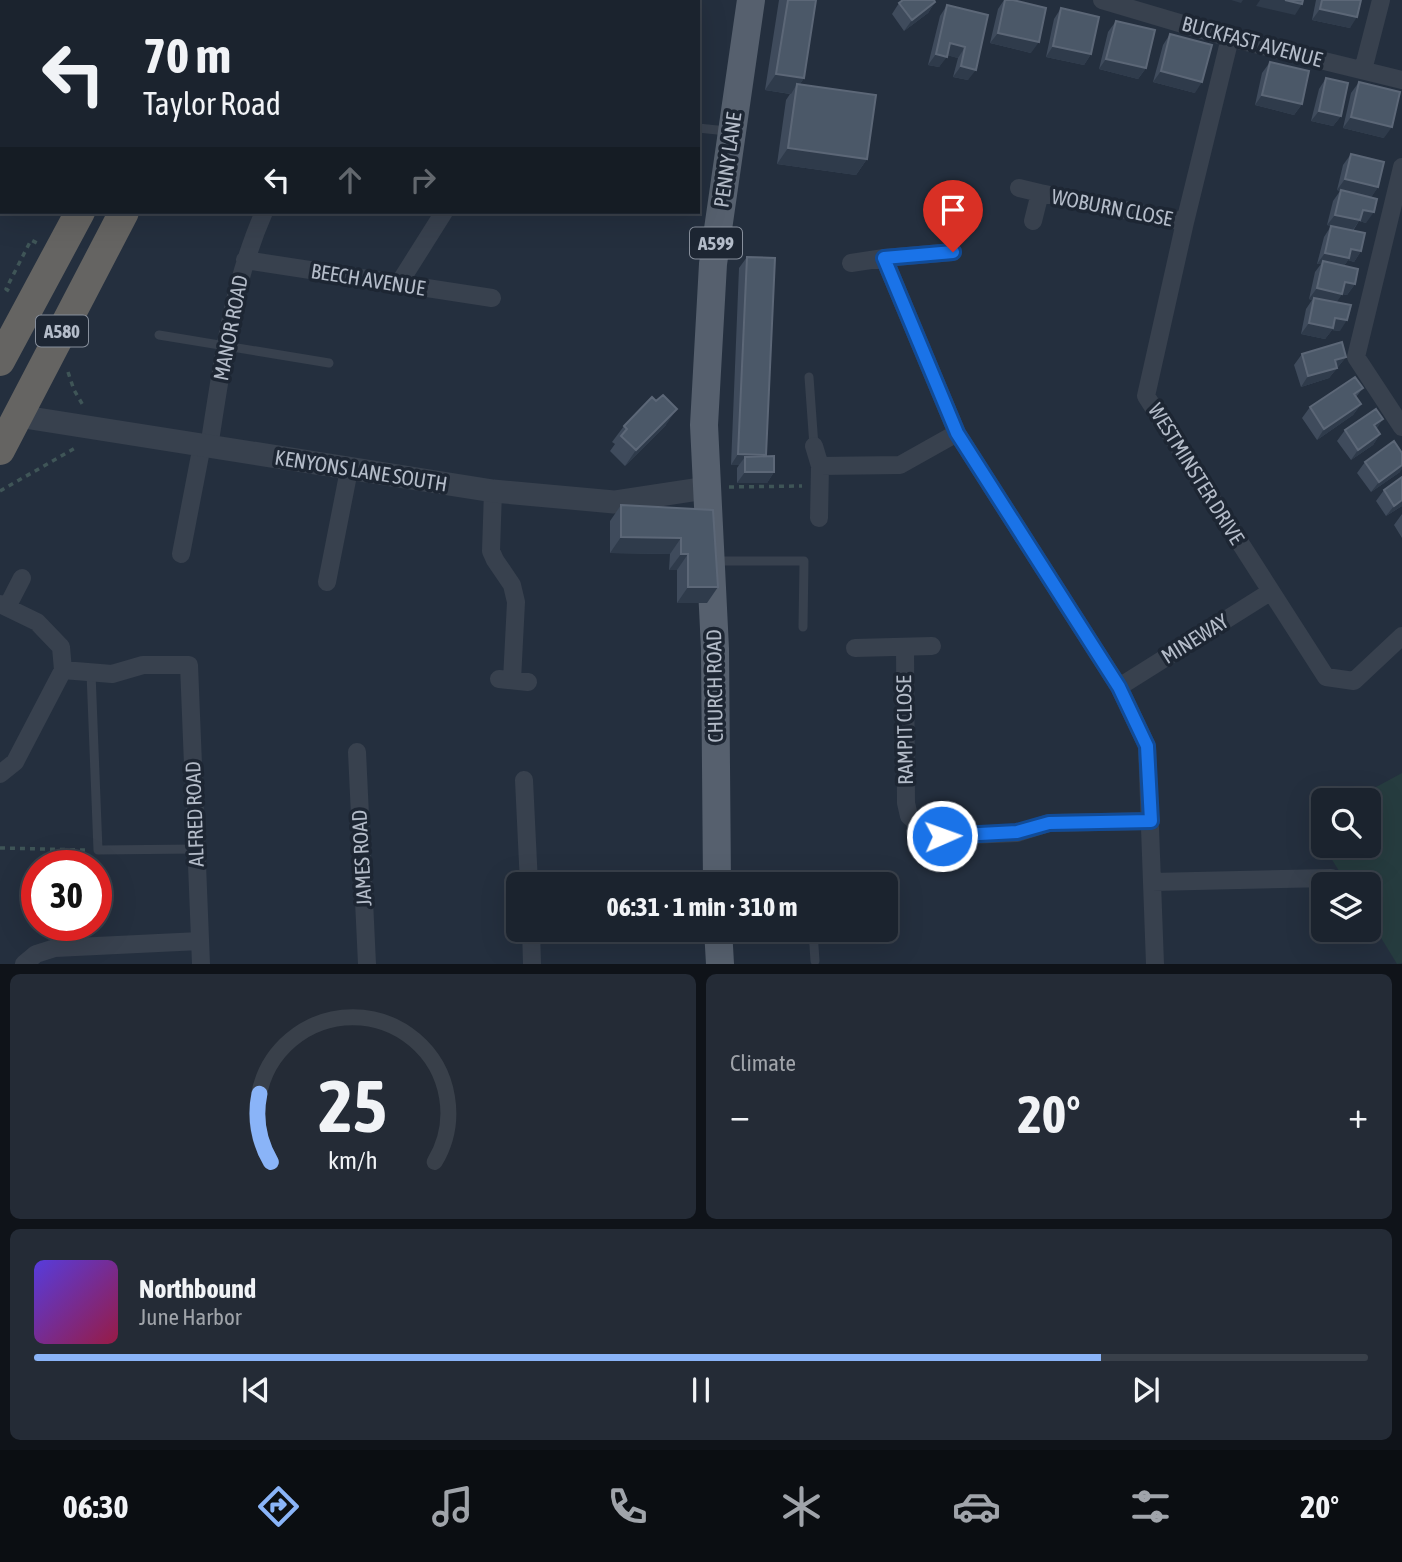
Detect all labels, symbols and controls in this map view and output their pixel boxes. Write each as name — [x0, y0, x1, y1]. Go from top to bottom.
street label: BUCKFAST AVENUE — [1180, 11, 1325, 71]
text: 70 m — [143, 27, 231, 83]
icon: left — [28, 28, 119, 119]
text: Taylor Road — [143, 85, 281, 122]
street label: PENNY LANE — [708, 111, 746, 209]
icon: left — [258, 161, 296, 199]
icon: ahead — [331, 161, 369, 199]
icon: right — [404, 161, 442, 199]
pin — [923, 180, 983, 252]
street label: WOBURN CLOSE — [1050, 184, 1175, 231]
icon: arrive — [934, 191, 972, 229]
road number: A599 — [690, 228, 742, 258]
street label: BEECH AVENUE — [309, 258, 427, 300]
street label: MANOR ROAD — [208, 273, 252, 383]
road number: A580 — [36, 316, 88, 346]
street label: WESTMINSTER DRIVE — [1144, 399, 1250, 548]
street label: KENYONS LANE SOUTH — [273, 445, 449, 495]
street label: MINEWAY — [1157, 608, 1233, 668]
street label: CHURCH ROAD — [701, 629, 727, 743]
street label: RAMPIT CLOSE — [891, 675, 917, 785]
street label: ALFRED ROAD — [180, 761, 208, 867]
map controls — [1311, 788, 1381, 942]
button: search — [1311, 788, 1381, 858]
position arrow — [905, 799, 979, 873]
street label: JAMES ROAD — [346, 809, 376, 907]
speed limit sign: 30 — [21, 850, 112, 941]
button: layers — [1311, 872, 1381, 942]
text: 06:31 · 1 min · 310 m — [607, 892, 797, 922]
text: Climate — [730, 1050, 796, 1076]
text: 25 — [319, 1065, 387, 1148]
text: 20° — [1017, 1084, 1081, 1144]
text: − — [730, 1093, 750, 1136]
text: + — [1348, 1093, 1368, 1136]
text: km/h — [328, 1146, 378, 1174]
text: Northbound — [139, 1274, 256, 1304]
text: June Harbor — [139, 1304, 242, 1330]
icon: previous — [237, 1371, 275, 1409]
icon: pause — [682, 1371, 720, 1409]
icon: next — [1127, 1371, 1165, 1409]
icon: directions — [254, 1482, 303, 1531]
icon: music — [428, 1482, 477, 1531]
icon: phone — [603, 1482, 652, 1531]
icon: climate — [777, 1482, 826, 1531]
icon: car — [952, 1482, 1001, 1531]
icon: filters — [1126, 1482, 1175, 1531]
text: 06:30 — [63, 1488, 129, 1525]
text: 20° — [1300, 1488, 1339, 1525]

